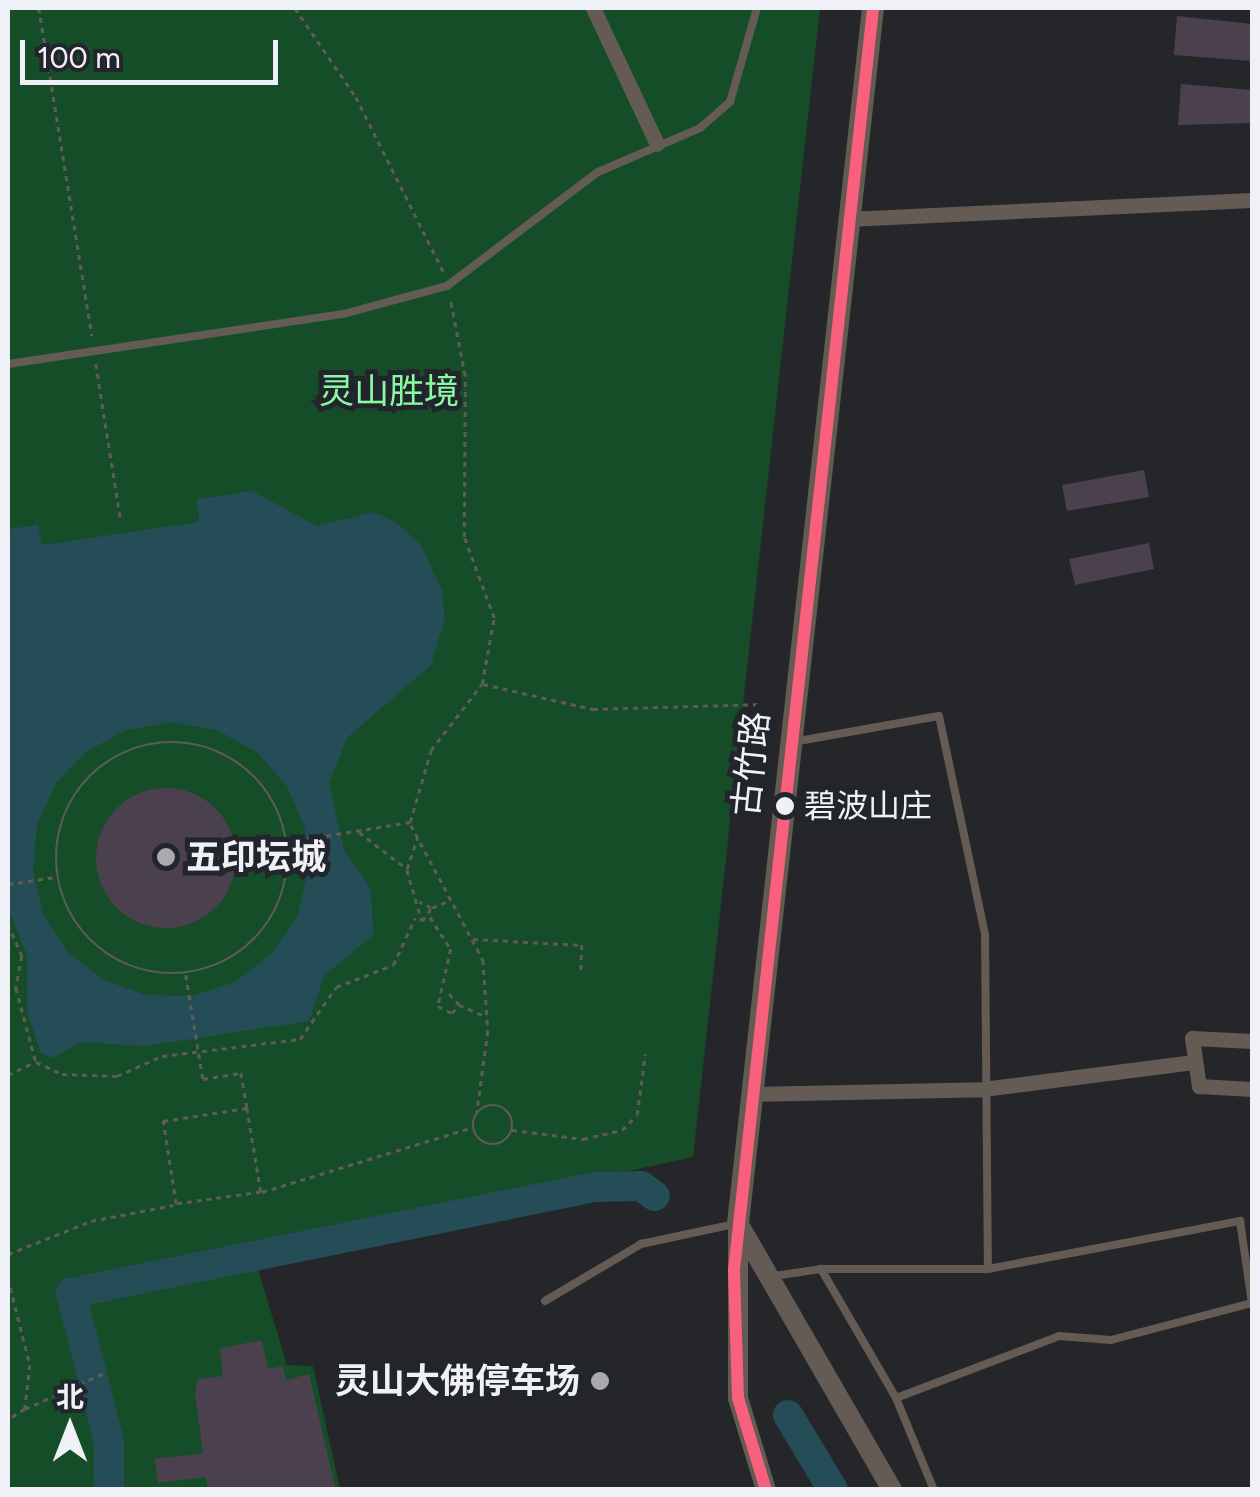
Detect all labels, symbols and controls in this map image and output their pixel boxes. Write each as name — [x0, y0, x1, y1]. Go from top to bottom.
scale bar — [25, 20, 282, 82]
text: 100 m — [37, 39, 121, 76]
park label: 灵山胜境 — [319, 370, 459, 412]
street label: 古竹路 — [725, 710, 777, 818]
place label: 碧波山庄 — [804, 787, 932, 825]
marker: 碧波山庄 — [775, 796, 795, 816]
place label: 五印坛城 — [186, 836, 326, 878]
marker: 五印坛城 — [155, 846, 177, 868]
place label: 灵山大佛停车场 — [335, 1360, 580, 1402]
marker: 灵山大佛停车场 — [589, 1370, 611, 1392]
north arrow — [20, 1377, 120, 1477]
text: 北 — [56, 1380, 84, 1414]

